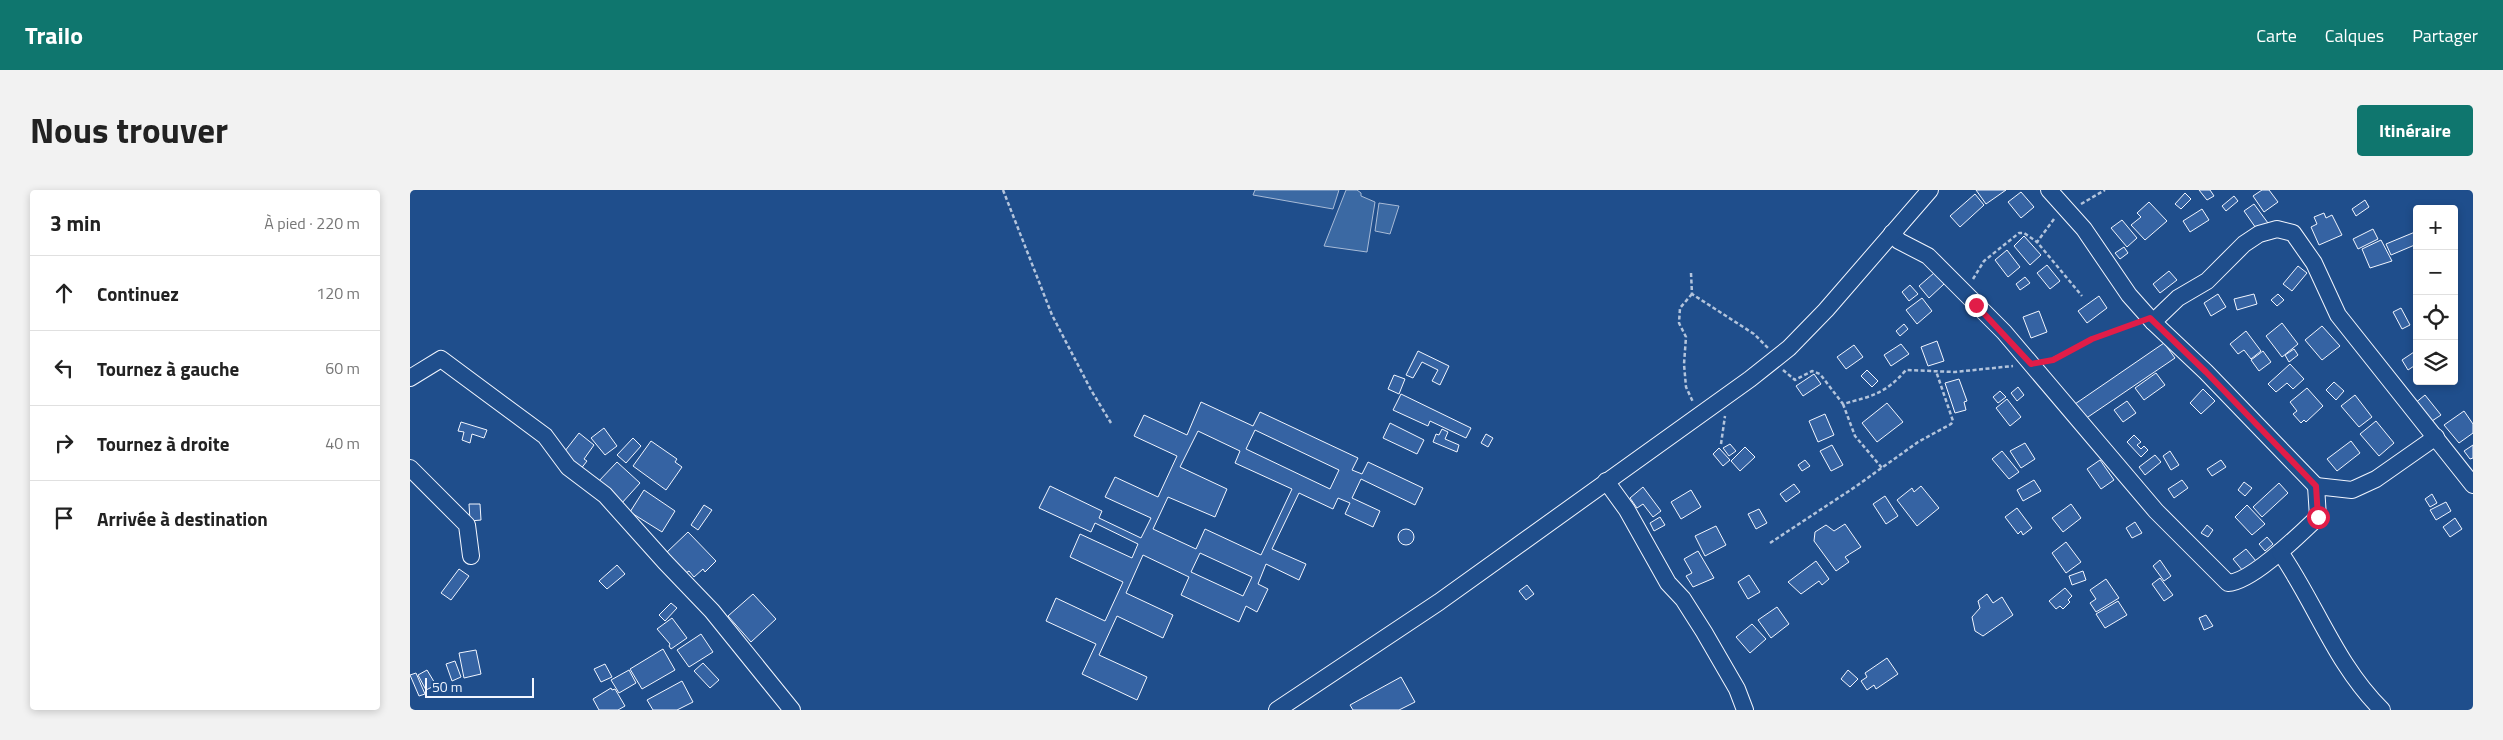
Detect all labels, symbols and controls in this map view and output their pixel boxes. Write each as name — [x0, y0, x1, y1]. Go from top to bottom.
text: Trailo — [25, 17, 83, 53]
text: Carte — [2256, 22, 2297, 49]
text: Calques — [2325, 22, 2384, 49]
text: Partager — [2412, 22, 2478, 49]
text: Nous trouver — [30, 103, 228, 157]
button: Itinéraire — [2357, 105, 2473, 156]
map controls — [2413, 205, 2458, 385]
button: + — [2413, 205, 2458, 250]
text: 3 min — [50, 207, 101, 239]
text: À pied · 220 m — [264, 211, 360, 235]
button: − — [2413, 250, 2458, 295]
icon: ahead — [50, 279, 78, 307]
text: Continuez — [97, 279, 179, 308]
text: 120 m — [316, 281, 360, 305]
route end — [1965, 294, 1988, 317]
button: locate — [2413, 295, 2458, 340]
button: layers — [2413, 340, 2458, 385]
icon: left — [50, 354, 78, 382]
text: Tournez à gauche — [97, 354, 239, 383]
text: 60 m — [325, 356, 360, 380]
icon: right — [50, 429, 78, 457]
text: Tournez à droite — [97, 429, 229, 458]
text: 40 m — [325, 431, 360, 455]
icon: arrive — [50, 504, 78, 532]
text: Arrivée à destination — [97, 504, 268, 533]
route start — [2307, 506, 2330, 529]
scale bar — [425, 675, 534, 698]
text: 50 m — [432, 676, 462, 697]

